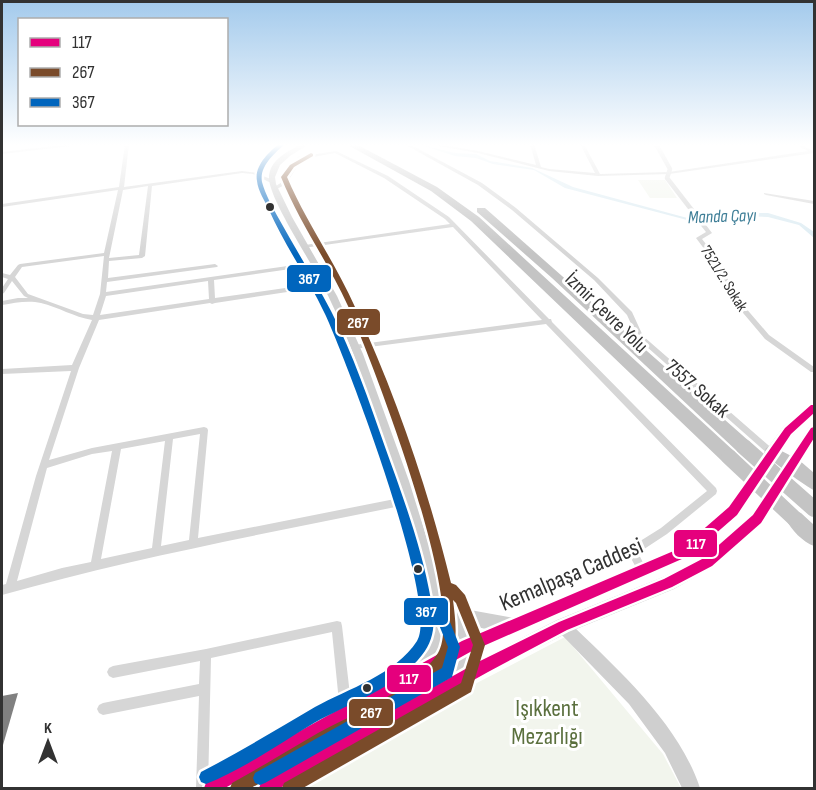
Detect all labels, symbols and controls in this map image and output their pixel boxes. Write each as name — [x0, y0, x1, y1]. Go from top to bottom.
legend — [18, 18, 228, 126]
text: 117 — [72, 32, 93, 53]
text: 267 — [72, 62, 95, 83]
text: 367 — [72, 92, 95, 113]
unlabelled marker — [264, 201, 276, 213]
water label: Manda Çayı — [687, 205, 757, 228]
street label: 7521/2. Sokak — [696, 242, 751, 315]
line badge: 367 — [286, 264, 332, 293]
street label: İzmir Çevre Yolu — [560, 267, 653, 358]
text: 367 — [298, 270, 320, 289]
line badge: 267 — [336, 308, 381, 336]
text: 267 — [347, 314, 369, 333]
street label: 7557. Sokak — [660, 354, 735, 423]
line badge: 117 — [673, 529, 718, 558]
street label: Kemalpaşa Caddesi — [495, 531, 647, 618]
text: 117 — [686, 535, 706, 554]
unlabelled marker — [412, 563, 424, 575]
line badge: 367 — [403, 597, 449, 626]
text: 367 — [415, 603, 437, 622]
line badge: 117 — [386, 664, 432, 693]
text: 117 — [399, 670, 419, 689]
unlabelled marker — [361, 682, 373, 694]
park label: Işıkkent Mezarlığı — [511, 694, 583, 751]
line badge: 267 — [348, 698, 394, 727]
text: 267 — [360, 704, 382, 723]
north arrow — [18, 712, 78, 772]
text: K — [44, 719, 52, 738]

